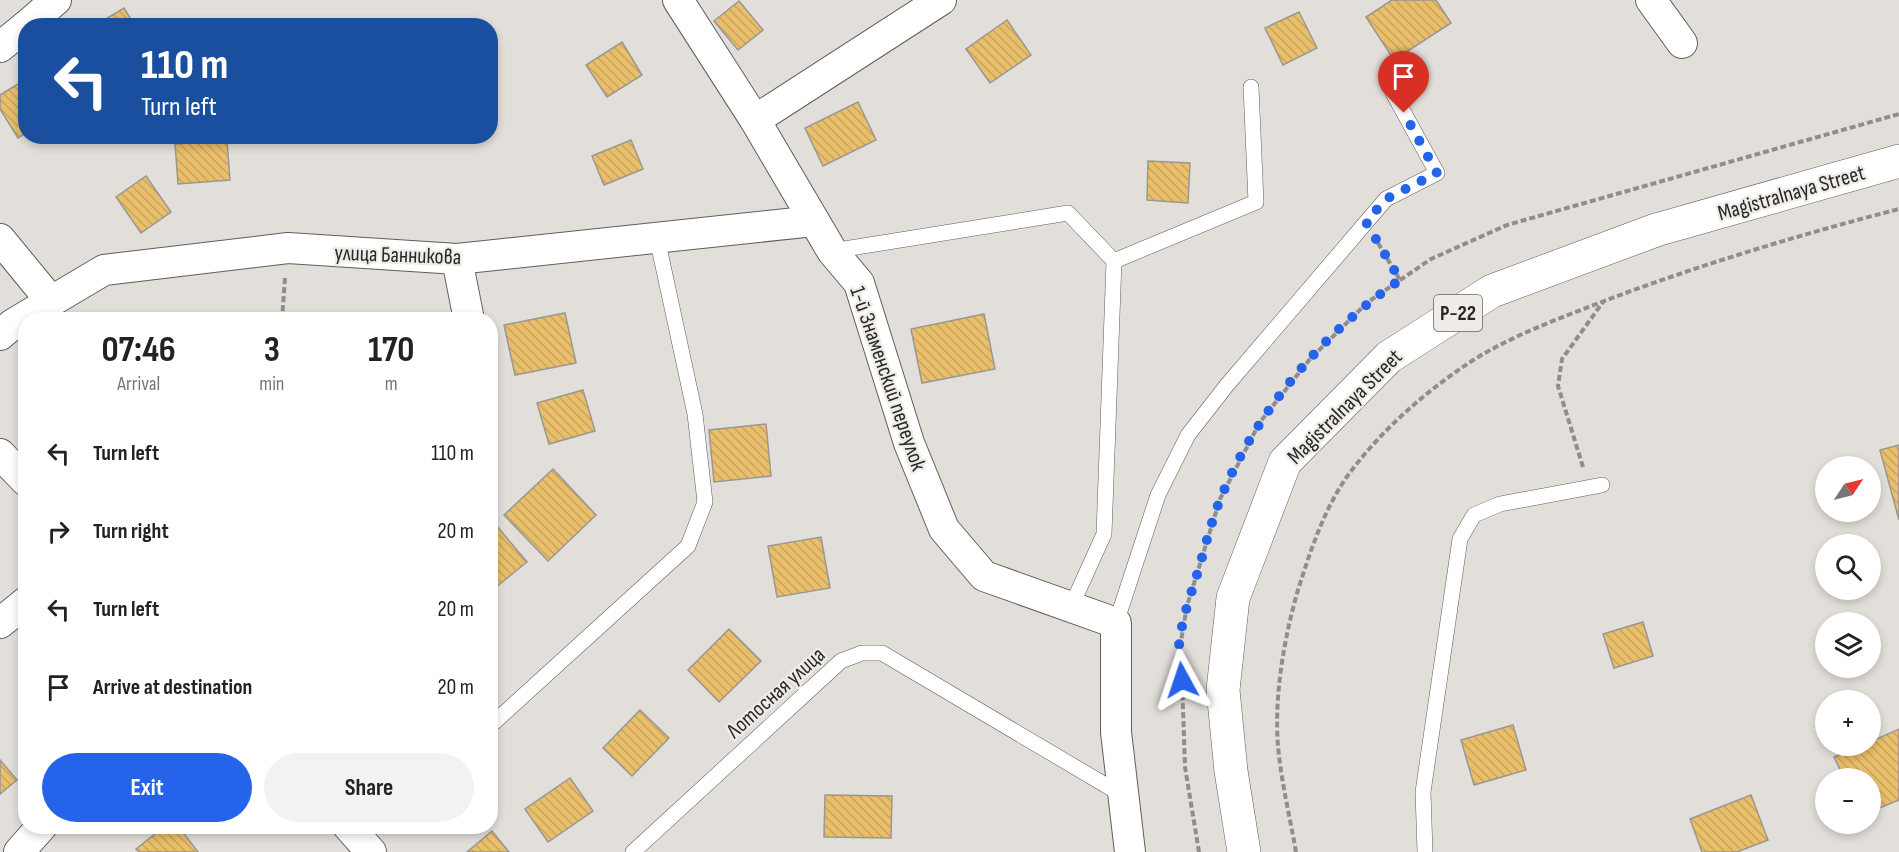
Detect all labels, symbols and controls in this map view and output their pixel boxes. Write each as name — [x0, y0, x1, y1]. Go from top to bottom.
text: 110 m — [141, 40, 228, 91]
icon: left — [42, 42, 120, 120]
pin — [1378, 51, 1429, 113]
icon: arrive — [1387, 60, 1420, 93]
text: Turn left — [141, 91, 217, 123]
street label: Magistralnaya Street — [1715, 159, 1868, 227]
street label: улица Банникова — [334, 240, 462, 271]
street label: 1-й Знаменский переулок — [843, 283, 932, 475]
road number: Р-22 — [1434, 295, 1482, 331]
text: 07:46 — [101, 329, 176, 372]
text: 3 — [264, 329, 280, 372]
text: 170 — [368, 329, 414, 372]
street label: Magistralnaya Street — [1282, 344, 1408, 470]
text: Arrival — [117, 372, 160, 396]
text: min — [259, 372, 284, 396]
text: m — [385, 372, 398, 396]
icon: left — [42, 437, 75, 470]
text: Turn left — [93, 440, 159, 467]
text: 110 m — [431, 440, 474, 467]
north arrow — [1815, 456, 1881, 522]
map controls — [1815, 456, 1881, 834]
icon: right — [42, 515, 75, 548]
text: Turn right — [93, 518, 169, 545]
text: 20 m — [438, 518, 474, 545]
button: search — [1815, 534, 1881, 600]
icon: left — [42, 593, 75, 626]
text: Turn left — [93, 596, 159, 623]
text: 20 m — [438, 596, 474, 623]
button: layers — [1815, 612, 1881, 678]
street label: Лотосная улица — [720, 642, 831, 745]
position arrow — [1150, 648, 1214, 712]
icon: arrive — [42, 671, 75, 704]
text: Arrive at destination — [93, 674, 252, 701]
text: 20 m — [438, 674, 474, 701]
button: + — [1815, 690, 1881, 756]
button: Exit — [42, 753, 252, 822]
button: Share — [264, 753, 474, 822]
button: − — [1815, 768, 1881, 834]

